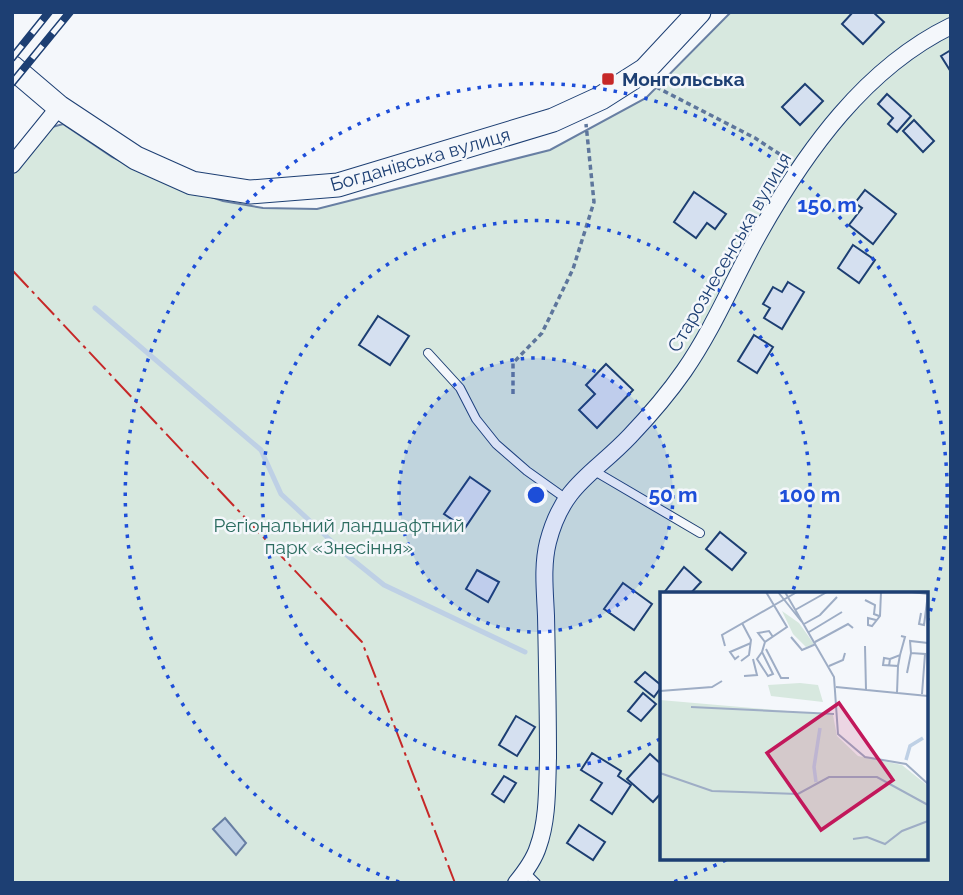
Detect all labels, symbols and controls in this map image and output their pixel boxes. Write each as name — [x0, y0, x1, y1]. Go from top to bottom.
place label: Монгольська — [622, 68, 745, 90]
marker: Монгольська — [600, 71, 616, 87]
street label: Богданівська вулиця — [327, 123, 513, 195]
street label: Старознесенська вулиця — [663, 148, 795, 356]
text: 150 m — [797, 192, 857, 217]
text: 50 m — [648, 482, 698, 507]
text: 100 m — [780, 482, 840, 507]
centre of rings — [524, 483, 548, 507]
park label: Регіональний ландшафтний парк «Знесіння» — [214, 514, 464, 558]
inset map — [660, 592, 928, 860]

